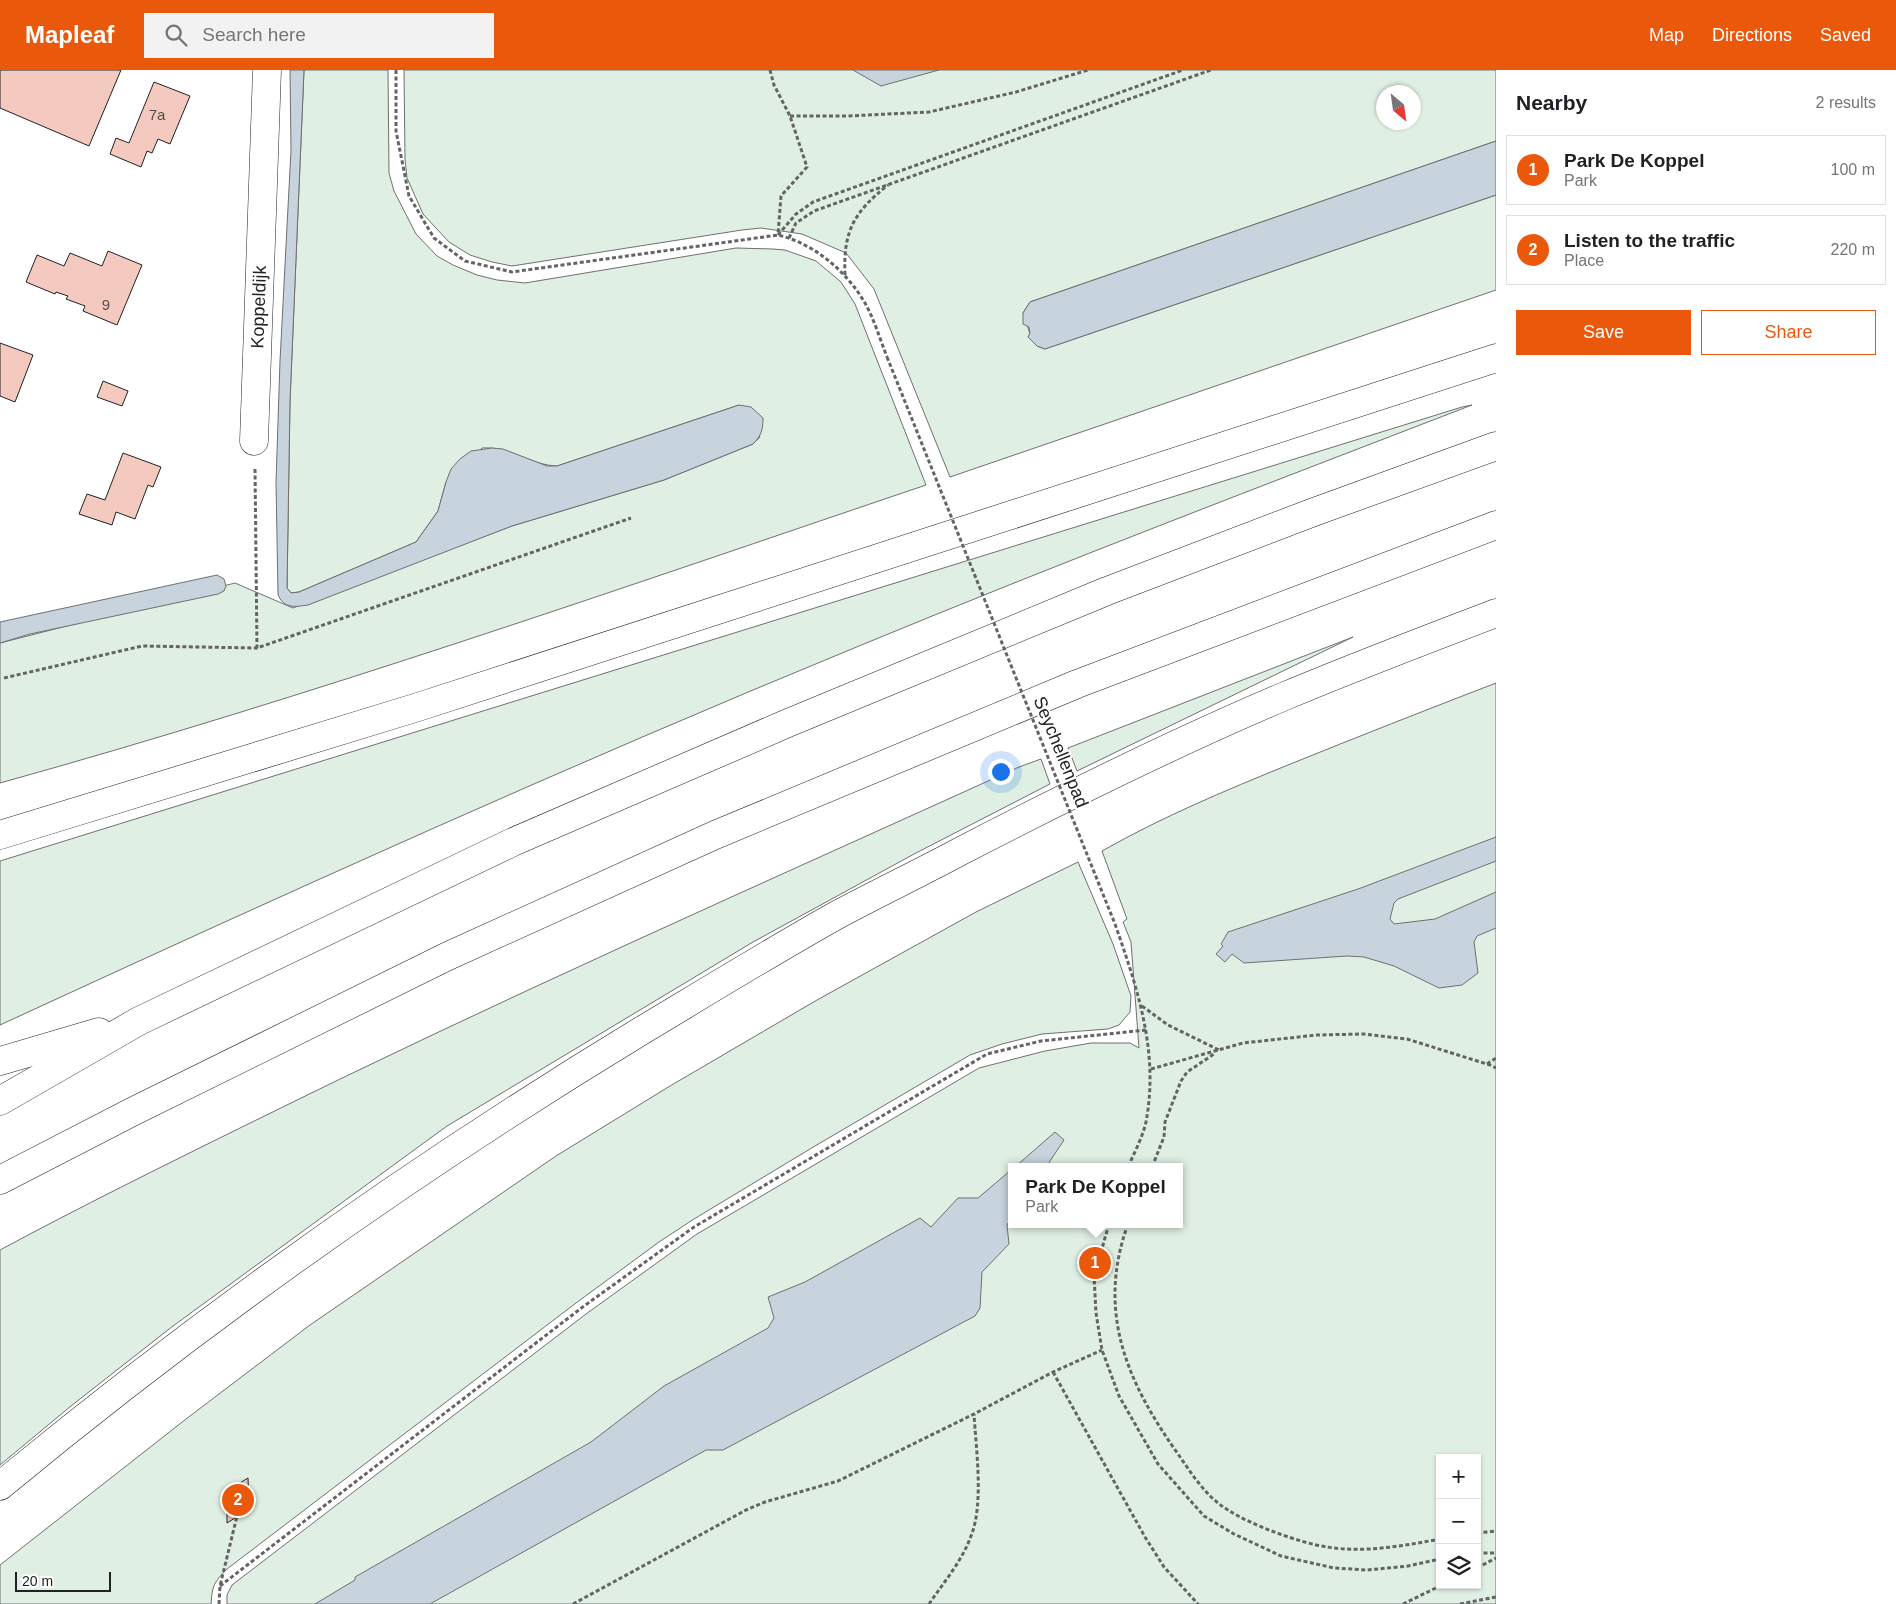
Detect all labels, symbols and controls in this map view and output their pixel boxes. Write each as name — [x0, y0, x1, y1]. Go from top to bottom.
search box — [144, 13, 494, 58]
text: Mapleaf — [25, 21, 114, 48]
icon: search — [162, 21, 190, 49]
text: Search here — [202, 24, 306, 45]
text: Map — [1649, 25, 1684, 45]
text: Directions — [1712, 25, 1792, 45]
text: Saved — [1820, 25, 1871, 45]
north arrow — [1376, 85, 1421, 130]
text: Nearby — [1516, 91, 1587, 114]
text: 2 results — [1816, 94, 1876, 111]
house number: 7a — [149, 106, 166, 123]
text: Park De Koppel — [1564, 150, 1704, 171]
text: 1 — [1529, 161, 1537, 178]
text: 100 m — [1831, 161, 1875, 178]
text: Park — [1564, 172, 1597, 189]
text: Listen to the traffic — [1564, 230, 1735, 251]
text: 2 — [1529, 241, 1537, 258]
text: 220 m — [1831, 241, 1875, 258]
text: Place — [1564, 252, 1604, 269]
street label: Koppeldijk — [247, 264, 270, 349]
house number: 9 — [102, 296, 110, 313]
button: Save — [1516, 310, 1691, 355]
button: Share — [1701, 310, 1876, 355]
street label: Seychellenpad — [1030, 694, 1092, 810]
your location — [988, 759, 1014, 785]
popup — [1008, 1163, 1183, 1228]
text: Park De Koppel — [1025, 1176, 1166, 1197]
text: Park — [1025, 1198, 1058, 1215]
pin: 1 — [1079, 1244, 1111, 1282]
map controls — [1436, 1454, 1481, 1589]
button: + — [1436, 1454, 1481, 1499]
pin: 2 — [222, 1481, 254, 1519]
button: − — [1436, 1499, 1481, 1544]
button: layers — [1436, 1544, 1481, 1589]
scale bar — [15, 1569, 111, 1592]
text: 20 m — [22, 1573, 53, 1589]

